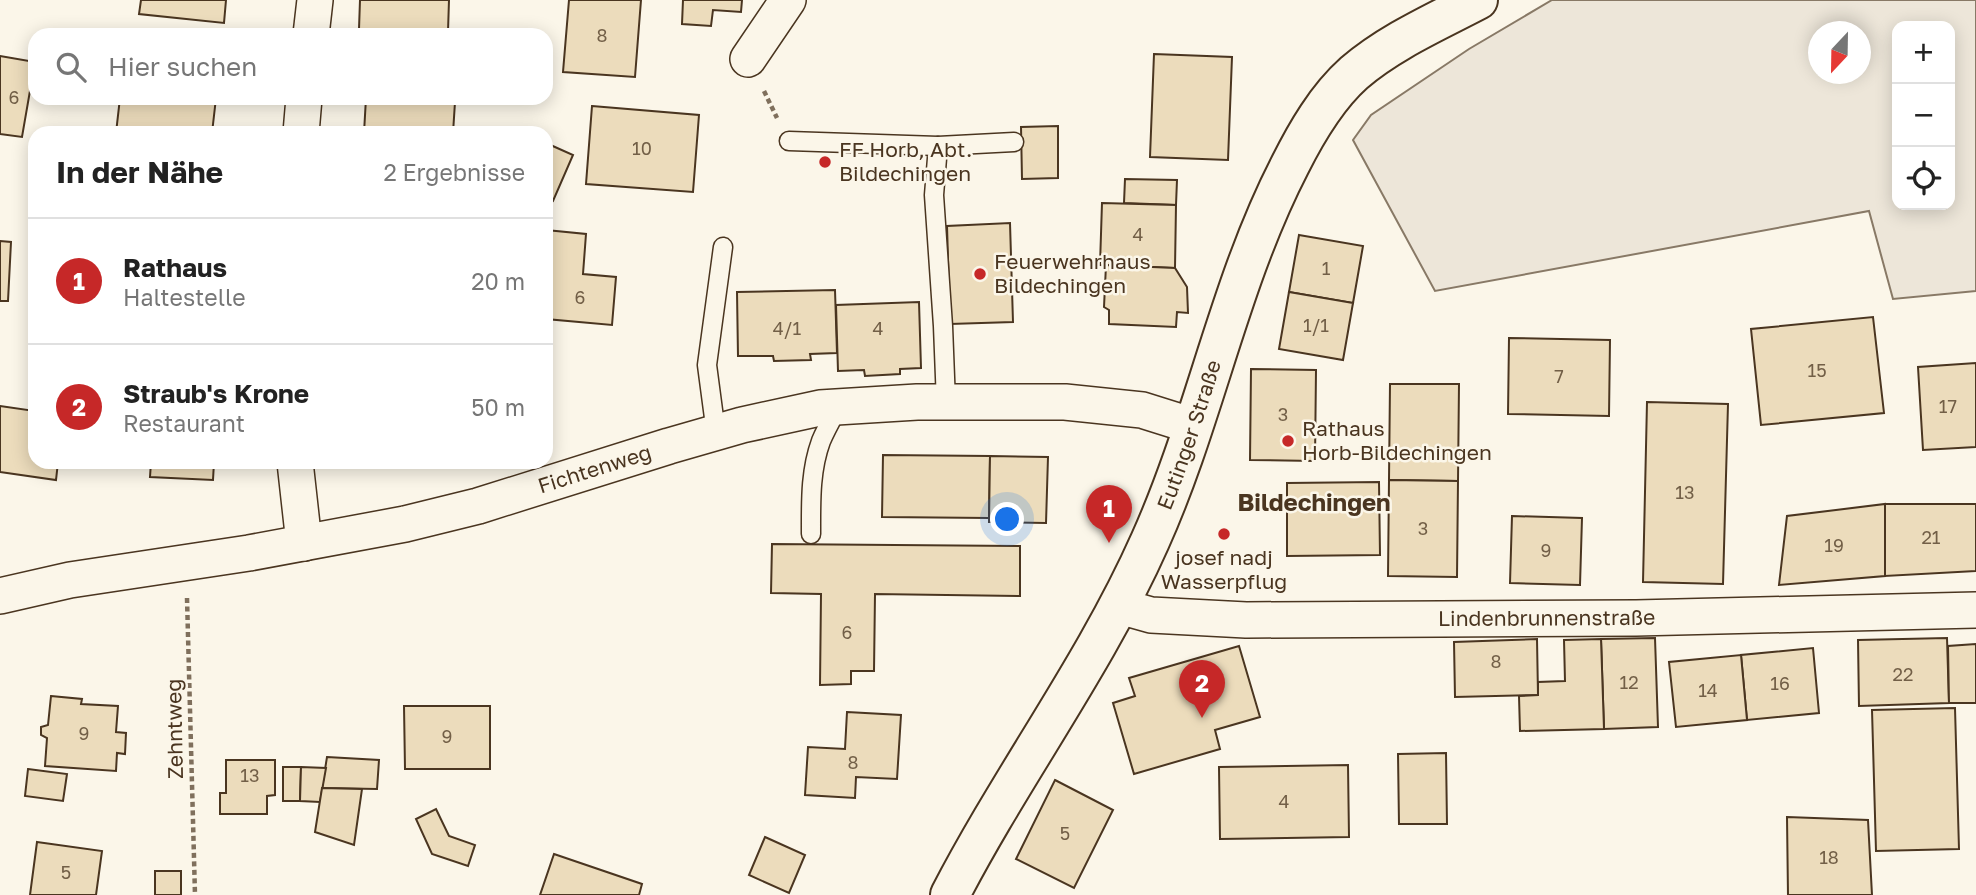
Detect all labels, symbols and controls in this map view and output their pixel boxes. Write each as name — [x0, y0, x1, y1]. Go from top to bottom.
north arrow — [1808, 21, 1871, 84]
map controls — [1892, 21, 1955, 210]
button: + — [1892, 21, 1955, 84]
house number: 8 — [597, 24, 607, 46]
search box — [28, 28, 553, 105]
icon: search — [52, 48, 90, 86]
text: Hier suchen — [108, 51, 257, 82]
button: − — [1892, 84, 1955, 147]
house number: 6 — [9, 86, 19, 108]
place label: FF Horb, Abt. Bildechingen — [839, 136, 972, 186]
house number: 10 — [632, 137, 652, 159]
button: locate — [1892, 147, 1955, 210]
text: In der Nähe — [56, 154, 223, 190]
marker: FF Horb, Abt. Bildechingen — [817, 154, 833, 170]
text: 2 Ergebnisse — [383, 158, 525, 186]
house number: 4 — [1133, 223, 1144, 245]
place label: Feuerwehrhaus Bildechingen — [994, 248, 1151, 298]
text: Rathaus — [123, 252, 227, 283]
house number: 1 — [1322, 257, 1331, 279]
marker: Feuerwehrhaus Bildechingen — [972, 266, 988, 282]
text: 1 — [73, 267, 85, 295]
text: 20 m — [471, 267, 525, 295]
text: Haltestelle — [123, 283, 245, 311]
house number: 6 — [575, 286, 585, 308]
house number: 1/1 — [1303, 314, 1329, 336]
house number: 4/1 — [773, 317, 801, 339]
house number: 4 — [873, 317, 884, 339]
street label: Eutinger Straße — [1151, 357, 1226, 513]
house number: 15 — [1807, 359, 1827, 381]
house number: 7 — [1554, 365, 1564, 387]
text: Straub's Krone — [123, 378, 309, 409]
text: 2 — [72, 393, 86, 421]
text: 50 m — [471, 393, 525, 421]
house number: 17 — [1939, 395, 1957, 417]
house number: 3 — [1278, 403, 1288, 425]
text: Restaurant — [123, 409, 245, 437]
place label: Rathaus Horb-Bildechingen — [1302, 415, 1492, 465]
marker: Rathaus Horb-Bildechingen — [1280, 433, 1296, 449]
street label: Fichtenweg — [534, 438, 654, 498]
house number: 13 — [1675, 481, 1695, 503]
pin: 1 — [1086, 485, 1132, 543]
district label: Bildechingen — [1237, 487, 1391, 516]
your location — [990, 502, 1024, 536]
house number: 3 — [1418, 517, 1428, 539]
marker: josef nadj Wasserpflug — [1216, 526, 1232, 542]
house number: 21 — [1921, 526, 1941, 548]
house number: 19 — [1824, 534, 1844, 556]
house number: 9 — [1541, 539, 1551, 561]
place label: josef nadj Wasserpflug — [1161, 544, 1287, 594]
street label: Lindenbrunnenstraße — [1438, 604, 1655, 631]
house number: 6 — [842, 621, 852, 643]
house number: 8 — [1491, 650, 1501, 672]
pin: 2 — [1179, 660, 1225, 718]
house number: 22 — [1893, 663, 1913, 685]
house number: 12 — [1619, 671, 1639, 693]
house number: 16 — [1770, 672, 1790, 694]
street label: Zehntweg — [160, 679, 188, 779]
house number: 14 — [1698, 679, 1718, 701]
house number: 9 — [79, 722, 89, 744]
house number: 9 — [442, 725, 452, 747]
house number: 8 — [848, 751, 858, 773]
house number: 13 — [240, 764, 260, 786]
house number: 4 — [1279, 790, 1290, 812]
house number: 5 — [1060, 822, 1070, 844]
house number: 18 — [1819, 846, 1839, 868]
house number: 5 — [61, 861, 71, 883]

